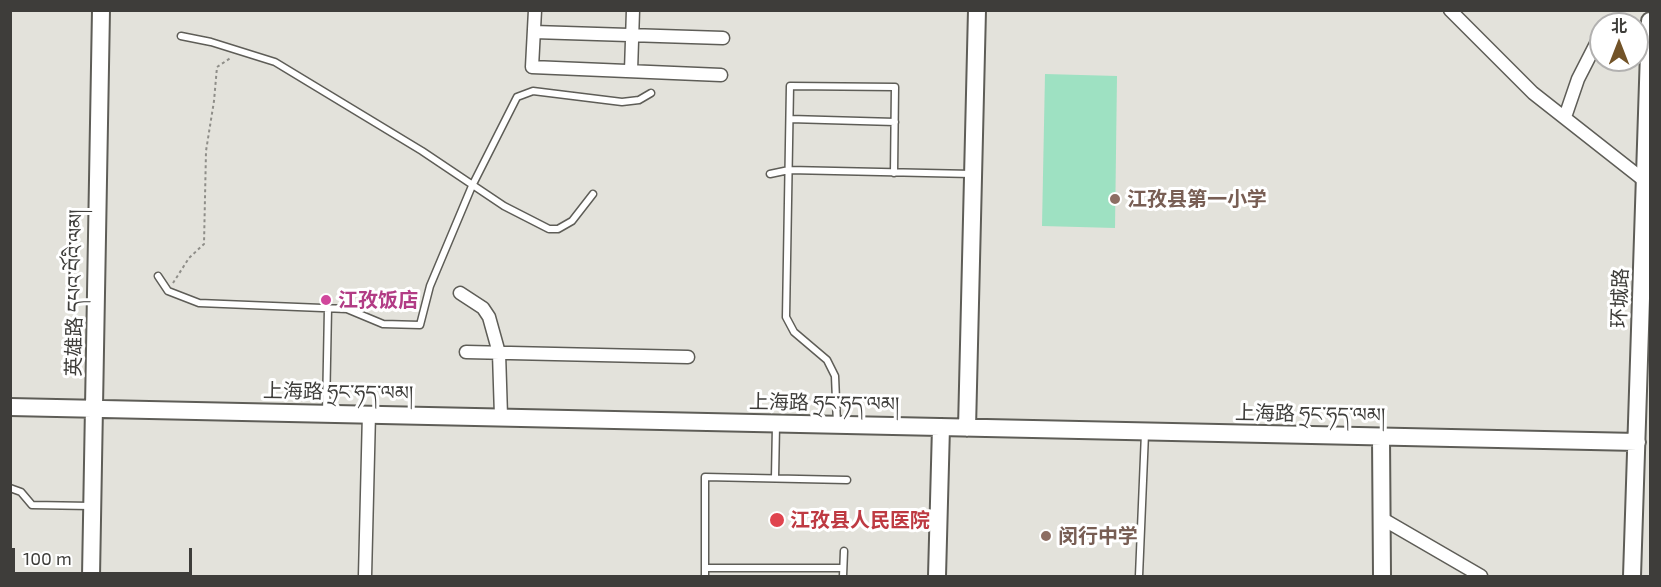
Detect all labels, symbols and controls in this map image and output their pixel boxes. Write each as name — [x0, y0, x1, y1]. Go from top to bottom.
north arrow — [1589, 12, 1649, 72]
text: 北 — [1611, 16, 1627, 35]
place label: 江孜县第一小学 — [1127, 187, 1267, 211]
marker: 江孜县第一小学 — [1108, 192, 1122, 206]
street label: 英雄路 དཔའ་བོའི་ལམ། — [62, 209, 88, 377]
street label: 环城路 — [1607, 268, 1633, 328]
place label: 江孜饭店 — [338, 288, 418, 312]
marker: 江孜饭店 — [319, 293, 333, 307]
street label: 上海路 ཧྲང་ཧད་ལམ། — [263, 379, 413, 405]
street label: 上海路 ཧྲང་ཧད་ལམ། — [749, 390, 899, 416]
street label: 上海路 ཧྲང་ཧད་ལམ། — [1235, 401, 1385, 427]
place label: 江孜县人民医院 — [790, 508, 930, 532]
marker: 江孜县人民医院 — [768, 511, 786, 529]
place label: 闵行中学 — [1058, 524, 1138, 548]
marker: 闵行中学 — [1039, 529, 1053, 543]
scale bar — [15, 536, 195, 574]
text: 100 m — [23, 547, 72, 569]

